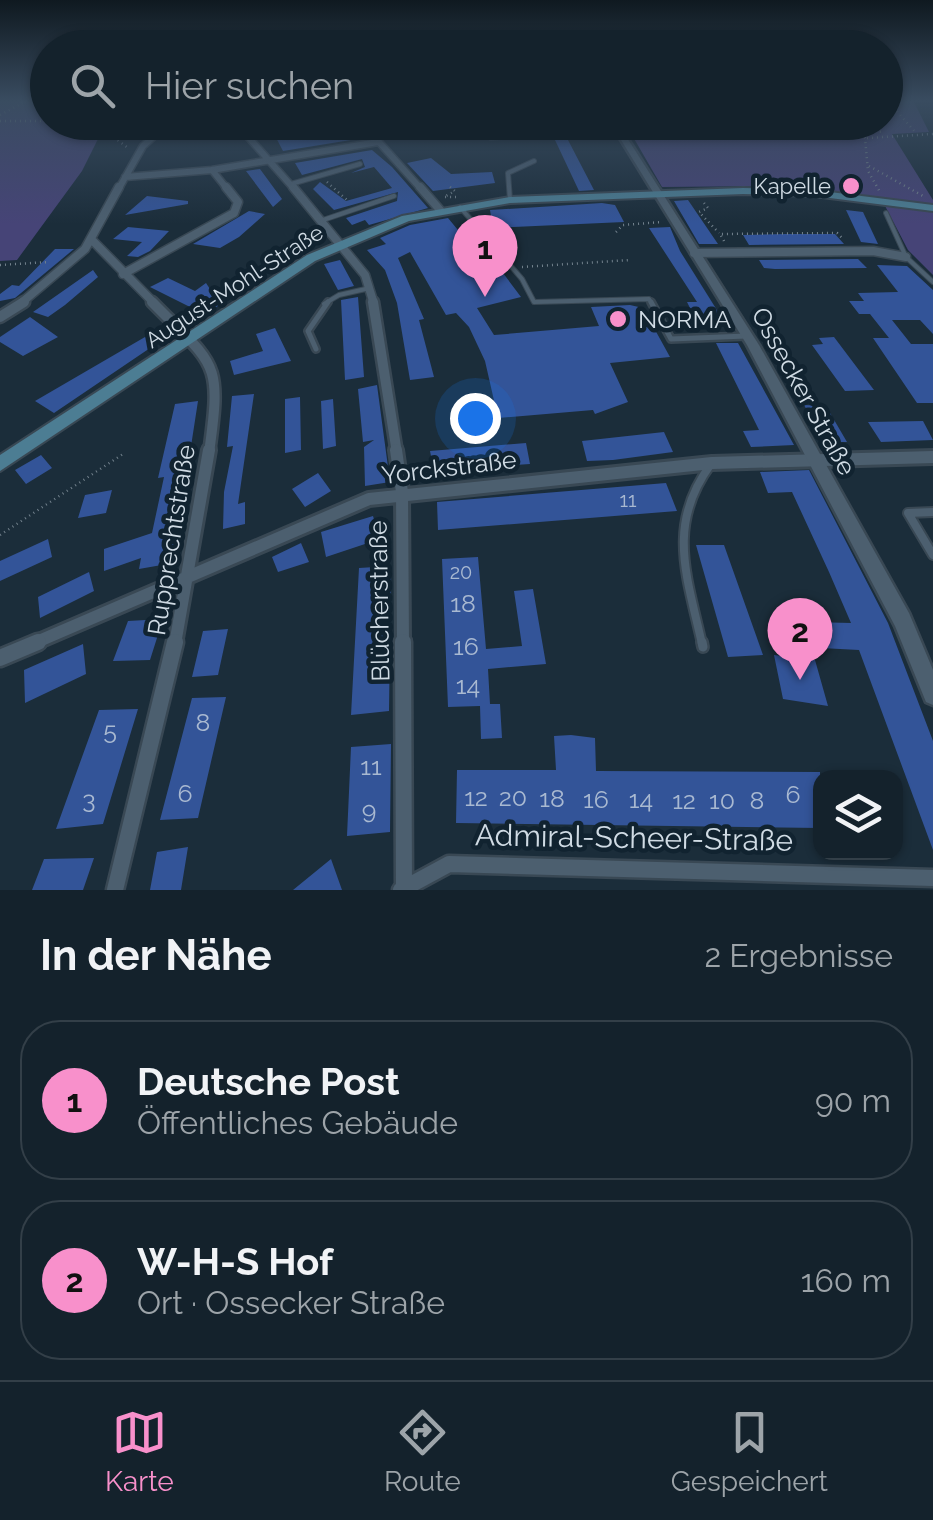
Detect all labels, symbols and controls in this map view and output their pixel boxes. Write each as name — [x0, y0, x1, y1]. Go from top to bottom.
search box — [30, 30, 903, 140]
icon: search — [65, 58, 120, 113]
text: Hier suchen — [145, 63, 354, 108]
place label: Kapelle — [753, 173, 831, 199]
marker: Kapelle — [840, 175, 862, 197]
pin: 1 — [452, 214, 518, 297]
street label: August-Mohl-Straße — [140, 219, 328, 353]
street label: Ossecker Straße — [745, 302, 863, 480]
place label: NORMA — [638, 304, 731, 334]
marker: NORMA — [607, 308, 629, 330]
your location — [450, 393, 501, 444]
street label: Rupprechtstraße — [141, 442, 201, 638]
street label: Yorckstraße — [380, 444, 518, 490]
house number: 11 — [619, 488, 637, 512]
street label: Blücherstraße — [363, 520, 395, 682]
house number: 20 — [450, 560, 472, 584]
house number: 18 — [450, 588, 476, 618]
pin: 2 — [768, 598, 832, 680]
house number: 16 — [453, 631, 479, 661]
house number: 14 — [456, 670, 480, 700]
house number: 8 — [196, 707, 210, 737]
house number: 5 — [103, 715, 117, 745]
house number: 11 — [360, 751, 382, 781]
map controls — [813, 770, 903, 860]
button: layers — [813, 770, 903, 860]
house number: 6 — [177, 778, 193, 808]
house number: 6 — [785, 779, 801, 809]
house number: 12 — [464, 782, 488, 812]
house number: 20 — [499, 782, 527, 812]
house number: 18 — [539, 783, 565, 813]
house number: 3 — [82, 784, 96, 814]
house number: 16 — [583, 784, 609, 814]
house number: 14 — [629, 784, 653, 814]
house number: 12 — [672, 785, 696, 815]
house number: 10 — [709, 785, 735, 815]
house number: 8 — [750, 785, 764, 815]
house number: 9 — [362, 795, 376, 825]
street label: Admiral-Scheer-Straße — [475, 817, 793, 858]
text: In der Nähe — [40, 931, 272, 980]
text: 2 Ergebnisse — [704, 937, 893, 974]
text: Deutsche Post — [137, 1059, 400, 1104]
text: 1 — [67, 1082, 82, 1119]
text: 90 m — [815, 1082, 891, 1119]
text: Öffentliches Gebäude — [137, 1104, 458, 1141]
text: W-H-S Hof — [137, 1239, 333, 1284]
text: 2 — [65, 1262, 84, 1299]
text: 160 m — [801, 1262, 891, 1299]
text: Ort · Ossecker Straße — [137, 1284, 445, 1321]
tab: Karte — [105, 1405, 174, 1498]
tab: Route — [384, 1405, 461, 1498]
tab: Gespeichert — [671, 1405, 828, 1498]

